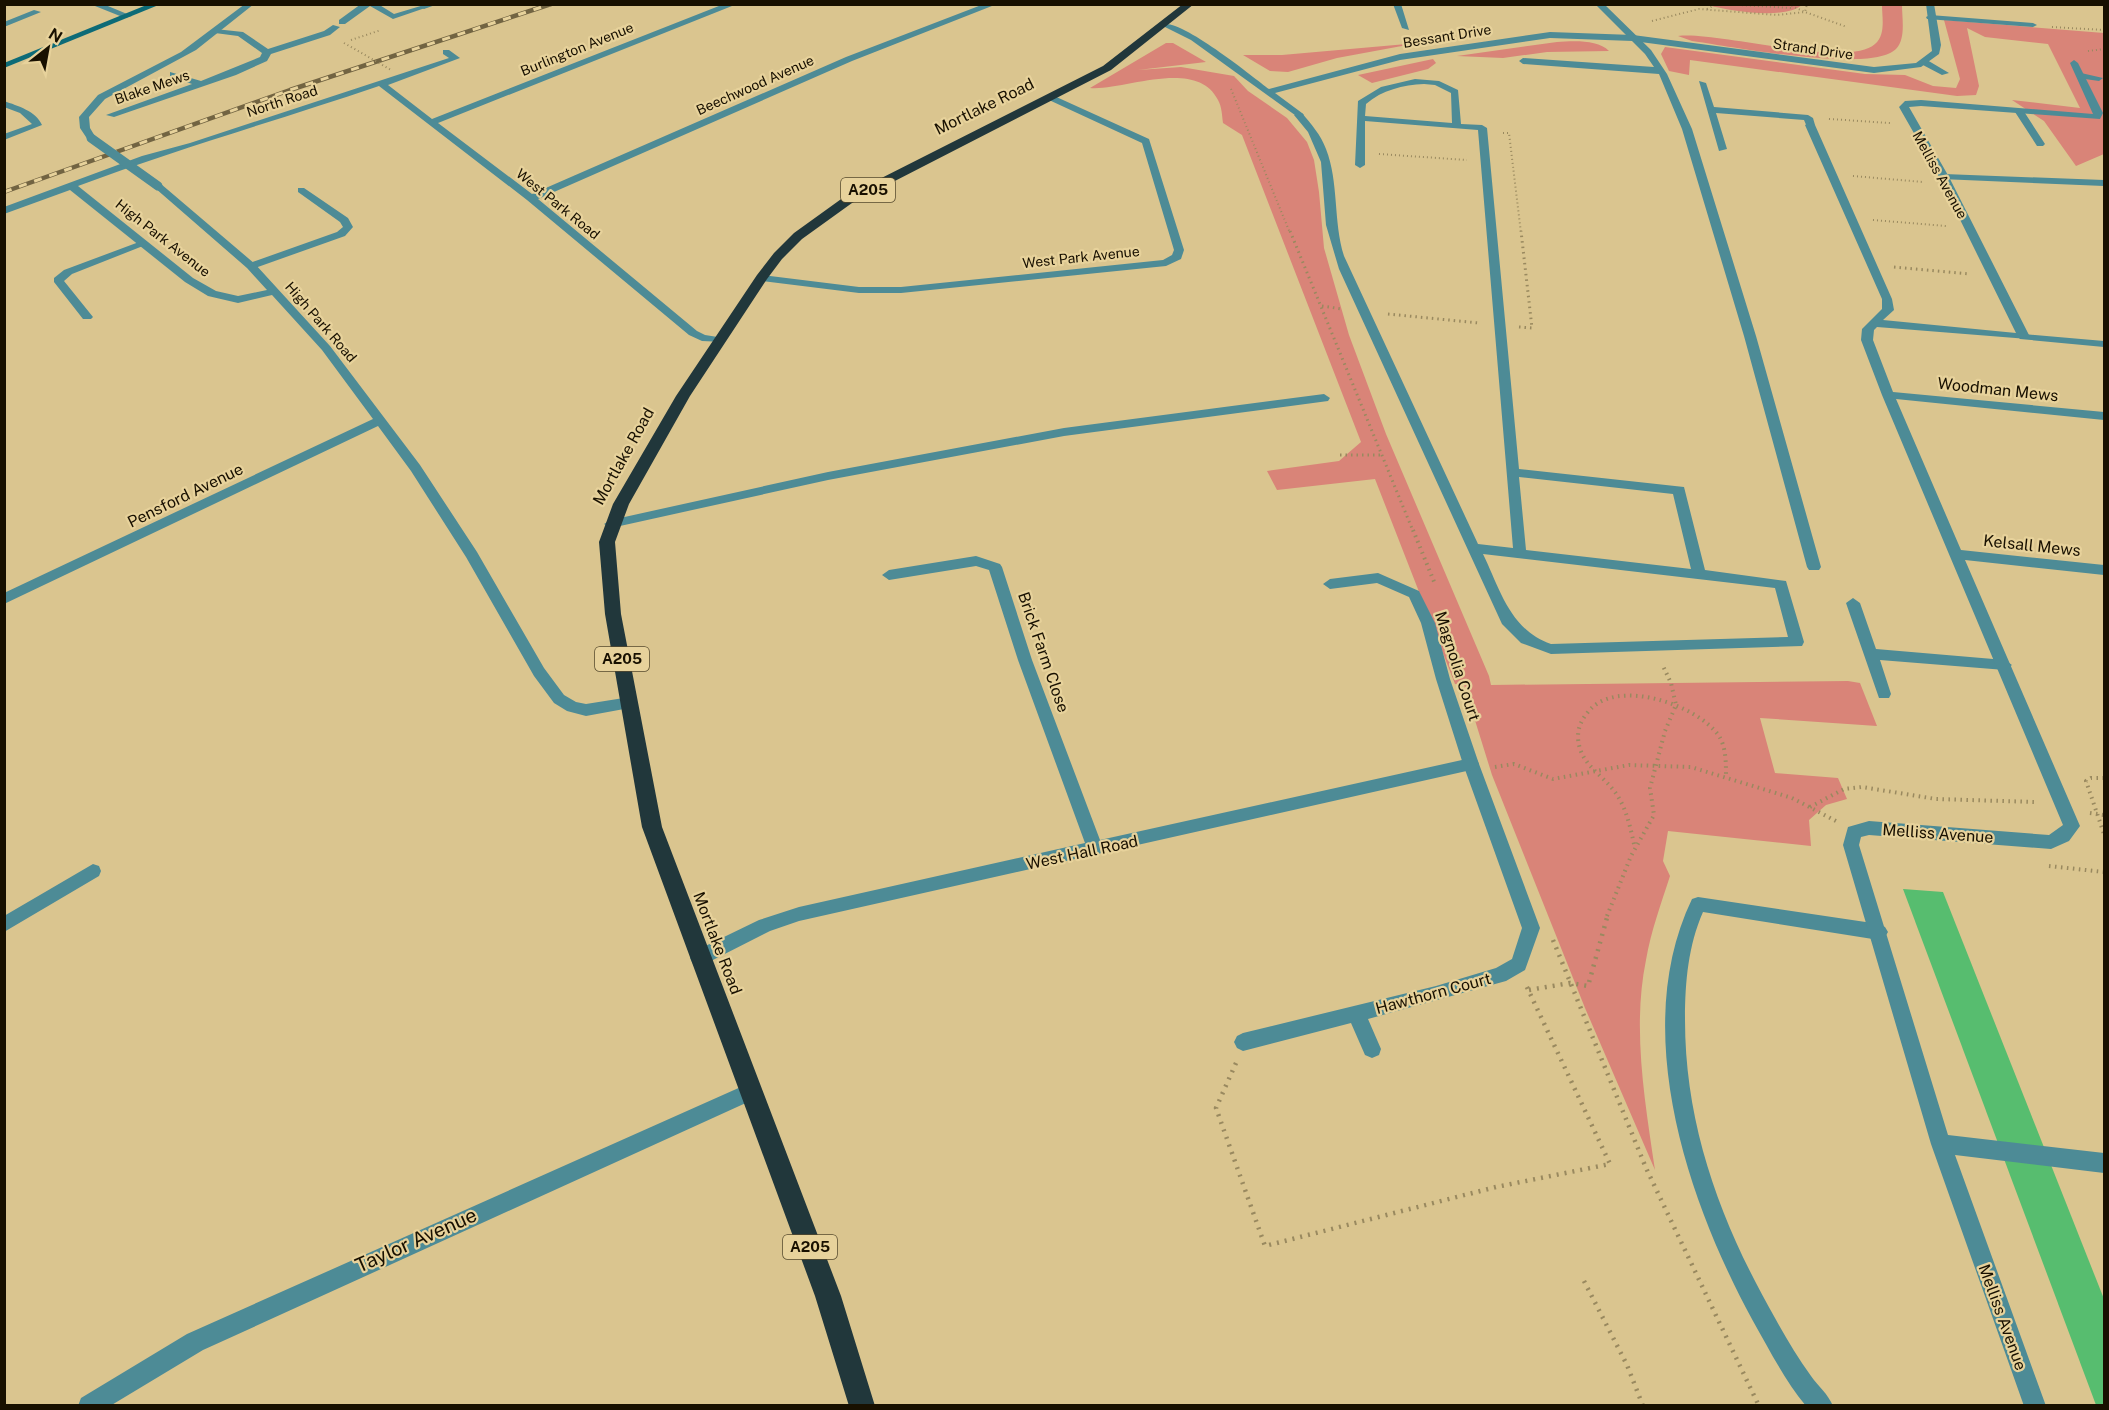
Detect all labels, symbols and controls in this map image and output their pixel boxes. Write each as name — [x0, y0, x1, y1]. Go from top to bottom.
north arrow — [18, 18, 78, 78]
street label: Burlington Avenue — [518, 19, 636, 79]
street label: Bessant Drive — [1402, 21, 1492, 51]
text: N — [45, 24, 66, 47]
street label: Strand Drive — [1772, 35, 1854, 63]
street label: Beechwood Avenue — [694, 52, 816, 118]
street label: Blake Mews — [112, 67, 192, 107]
street label: Mortlake Road — [931, 74, 1037, 139]
street label: North Road — [244, 82, 320, 120]
street label: Melliss Avenue — [1909, 128, 1971, 222]
street label: West Park Road — [513, 165, 603, 243]
road number: A205 — [841, 178, 895, 202]
street label: High Park Avenue — [112, 196, 214, 280]
street label: West Park Avenue — [1022, 243, 1140, 271]
street label: High Park Road — [282, 279, 360, 365]
street label: Woodman Mews — [1937, 374, 2059, 405]
street label: Mortlake Road — [589, 404, 658, 508]
street label: Pensford Avenue — [124, 459, 246, 532]
street label: Kelsall Mews — [1982, 531, 2082, 560]
street label: Brick Farm Close — [1014, 589, 1073, 715]
street label: Magnolia Court — [1431, 609, 1484, 723]
road number: A205 — [595, 647, 649, 671]
street label: Melliss Avenue — [1882, 820, 1994, 847]
street label: West Hall Road — [1024, 831, 1140, 874]
street label: Mortlake Road — [689, 889, 746, 997]
street label: Hawthorn Court — [1373, 969, 1493, 1018]
street label: Taylor Avenue — [352, 1203, 480, 1277]
road number: A205 — [783, 1235, 837, 1259]
street label: Melliss Avenue — [1975, 1262, 2031, 1373]

